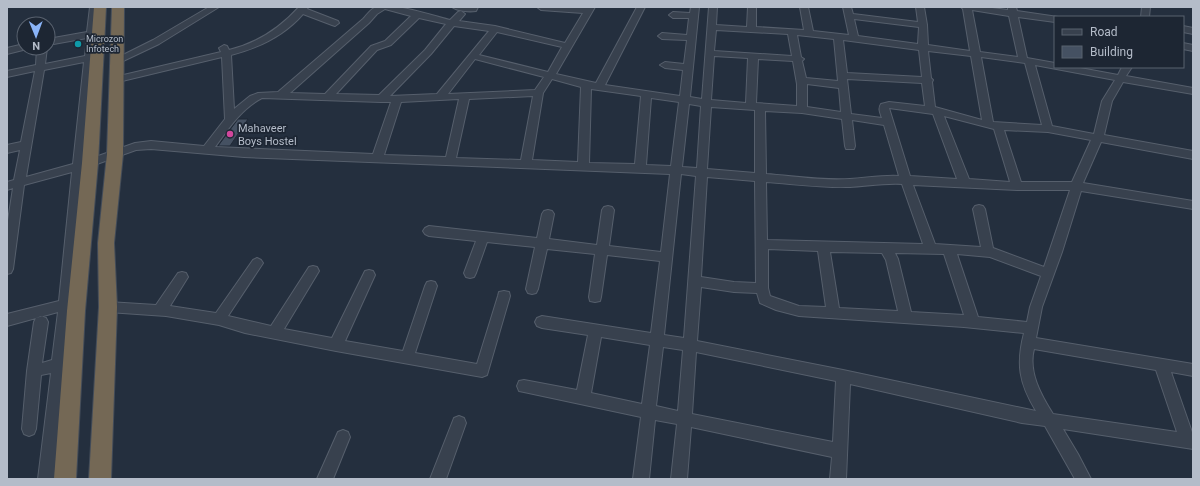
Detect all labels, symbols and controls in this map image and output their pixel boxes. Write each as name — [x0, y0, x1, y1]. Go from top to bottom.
north arrow — [16, 16, 56, 56]
legend — [1054, 16, 1184, 68]
text: Road — [1090, 25, 1118, 39]
place label: Microzon Infotech — [86, 34, 123, 54]
text: N — [32, 39, 40, 52]
marker: Microzon Infotech — [73, 39, 83, 49]
text: Building — [1090, 45, 1133, 59]
place label: Mahaveer Boys Hostel — [238, 122, 297, 148]
marker: Mahaveer Boys Hostel — [225, 129, 235, 139]

